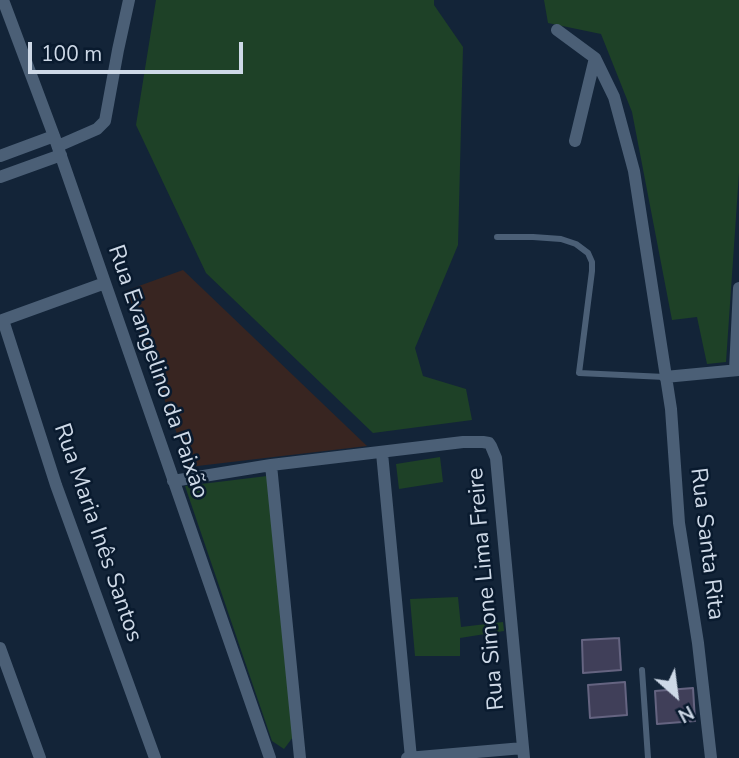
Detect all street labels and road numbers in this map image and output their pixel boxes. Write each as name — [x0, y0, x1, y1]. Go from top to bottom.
street label: Rua Evangelino da Paixão — [101, 242, 213, 502]
street label: Rua Maria Inês Santos — [47, 420, 147, 646]
street label: Rua Simone Lima Freire — [463, 466, 511, 712]
street label: Rua Santa Rita — [683, 466, 729, 622]

